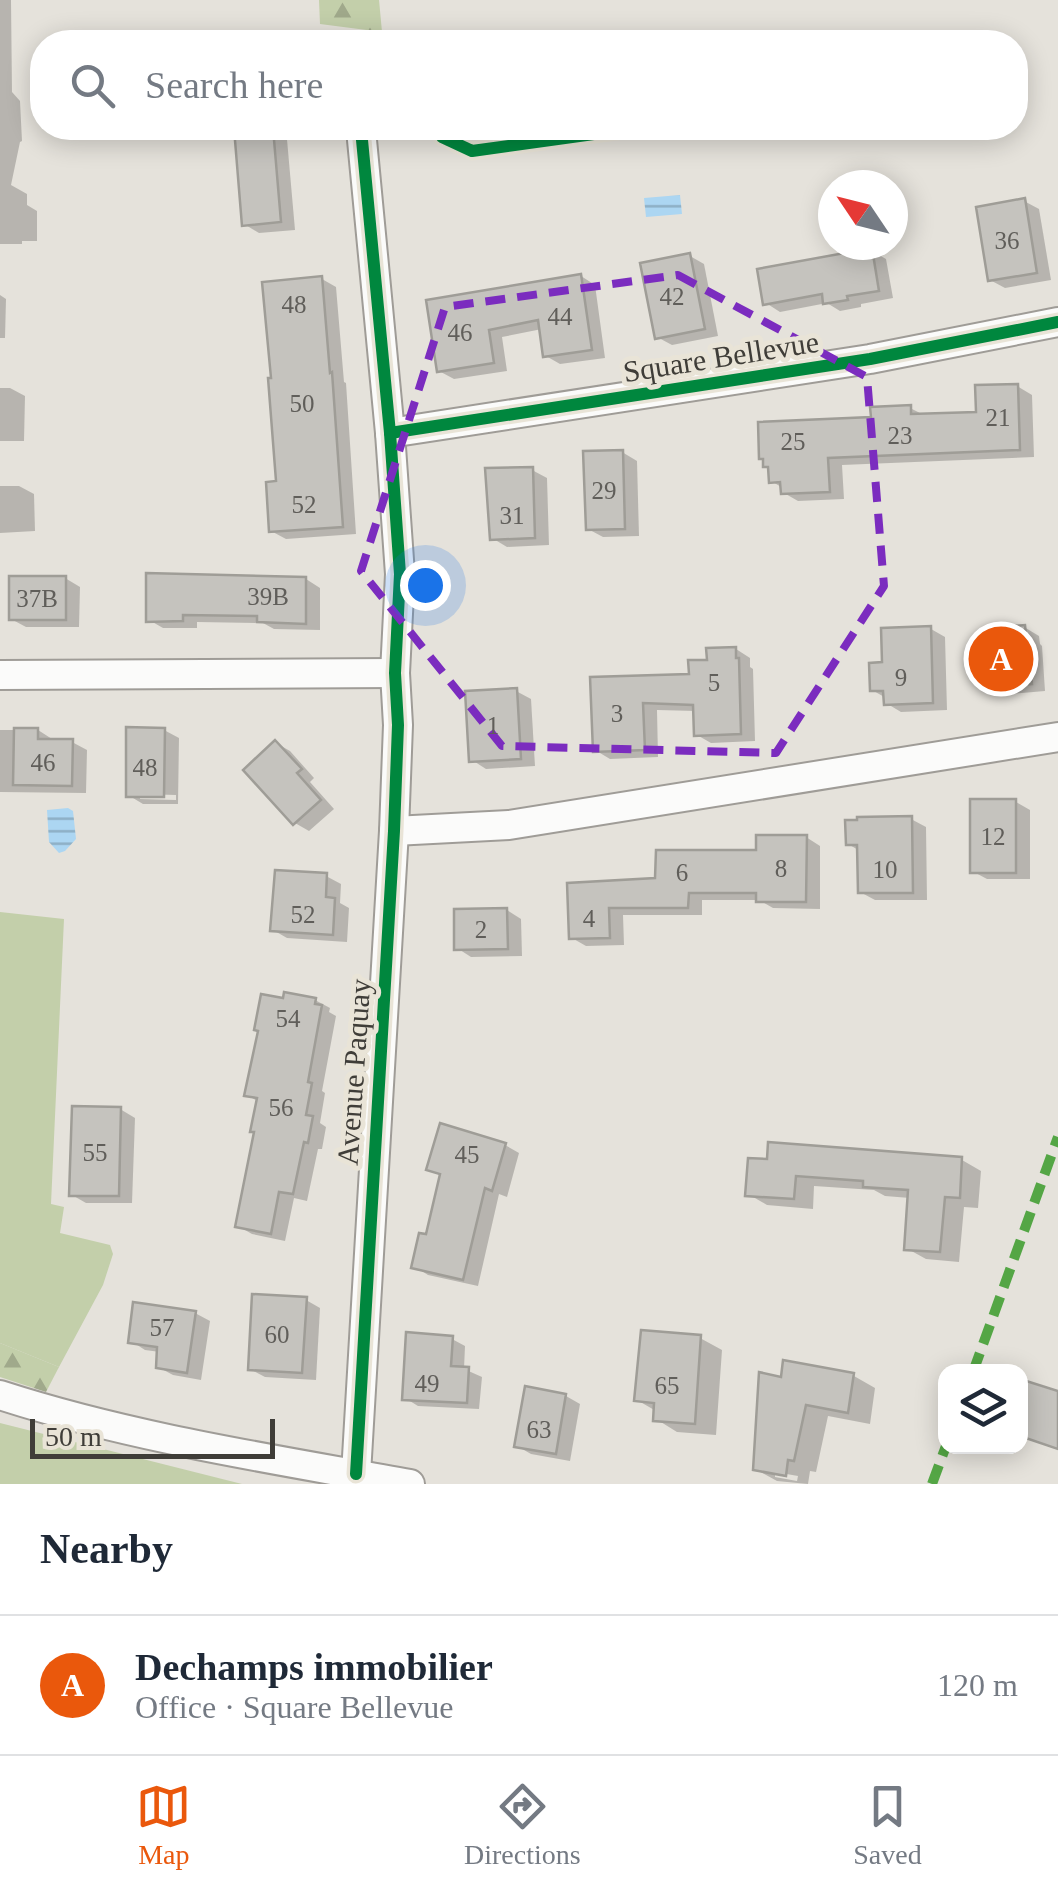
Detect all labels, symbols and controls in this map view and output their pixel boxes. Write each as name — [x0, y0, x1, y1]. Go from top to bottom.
search box — [30, 30, 1028, 140]
icon: search — [65, 58, 120, 113]
text: Search here — [145, 64, 323, 106]
north arrow — [818, 170, 908, 260]
house number: 36 — [995, 227, 1020, 254]
house number: 42 — [660, 283, 685, 310]
house number: 48 — [282, 291, 307, 318]
house number: 44 — [548, 303, 573, 330]
house number: 46 — [448, 319, 473, 346]
street label: Square Bellevue — [621, 325, 821, 388]
house number: 50 — [290, 390, 315, 417]
house number: 21 — [986, 404, 1011, 431]
house number: 23 — [888, 422, 913, 449]
house number: 25 — [781, 428, 806, 455]
house number: 29 — [592, 477, 617, 504]
house number: 52 — [292, 491, 317, 518]
house number: 31 — [500, 502, 525, 529]
your location — [400, 560, 451, 611]
house number: 39B — [247, 583, 289, 610]
house number: 37B — [16, 585, 58, 612]
pin: A — [968, 622, 1034, 696]
house number: 9 — [895, 664, 907, 691]
house number: 5 — [708, 669, 720, 696]
house number: 3 — [611, 700, 623, 727]
house number: 1 — [487, 712, 499, 739]
house number: 46 — [31, 749, 56, 776]
house number: 48 — [133, 754, 158, 781]
house number: 12 — [981, 823, 1006, 850]
house number: 8 — [775, 855, 787, 882]
house number: 10 — [873, 856, 898, 883]
house number: 6 — [676, 859, 688, 886]
house number: 52 — [291, 901, 316, 928]
house number: 4 — [583, 905, 596, 932]
house number: 2 — [475, 916, 487, 943]
street label: Avenue Paquay — [331, 978, 376, 1166]
house number: 54 — [276, 1005, 301, 1032]
house number: 56 — [269, 1094, 294, 1121]
house number: 55 — [83, 1139, 108, 1166]
house number: 45 — [455, 1141, 480, 1168]
house number: 57 — [150, 1314, 175, 1341]
house number: 60 — [265, 1321, 290, 1348]
map controls — [938, 1364, 1028, 1454]
button: layers — [938, 1364, 1028, 1454]
house number: 49 — [415, 1370, 440, 1397]
house number: 65 — [655, 1372, 680, 1399]
scale bar — [30, 1414, 275, 1458]
house number: 63 — [527, 1416, 552, 1443]
text: 50 m — [45, 1421, 102, 1452]
text: Nearby — [40, 1526, 173, 1572]
text: Dechamps immobilier — [135, 1646, 493, 1688]
text: A — [61, 1667, 84, 1703]
text: 120 m — [937, 1667, 1018, 1703]
text: Office · Square Bellevue — [135, 1689, 453, 1725]
tab: Map — [136, 1779, 191, 1871]
tab: Directions — [464, 1779, 581, 1871]
tab: Saved — [853, 1779, 922, 1871]

